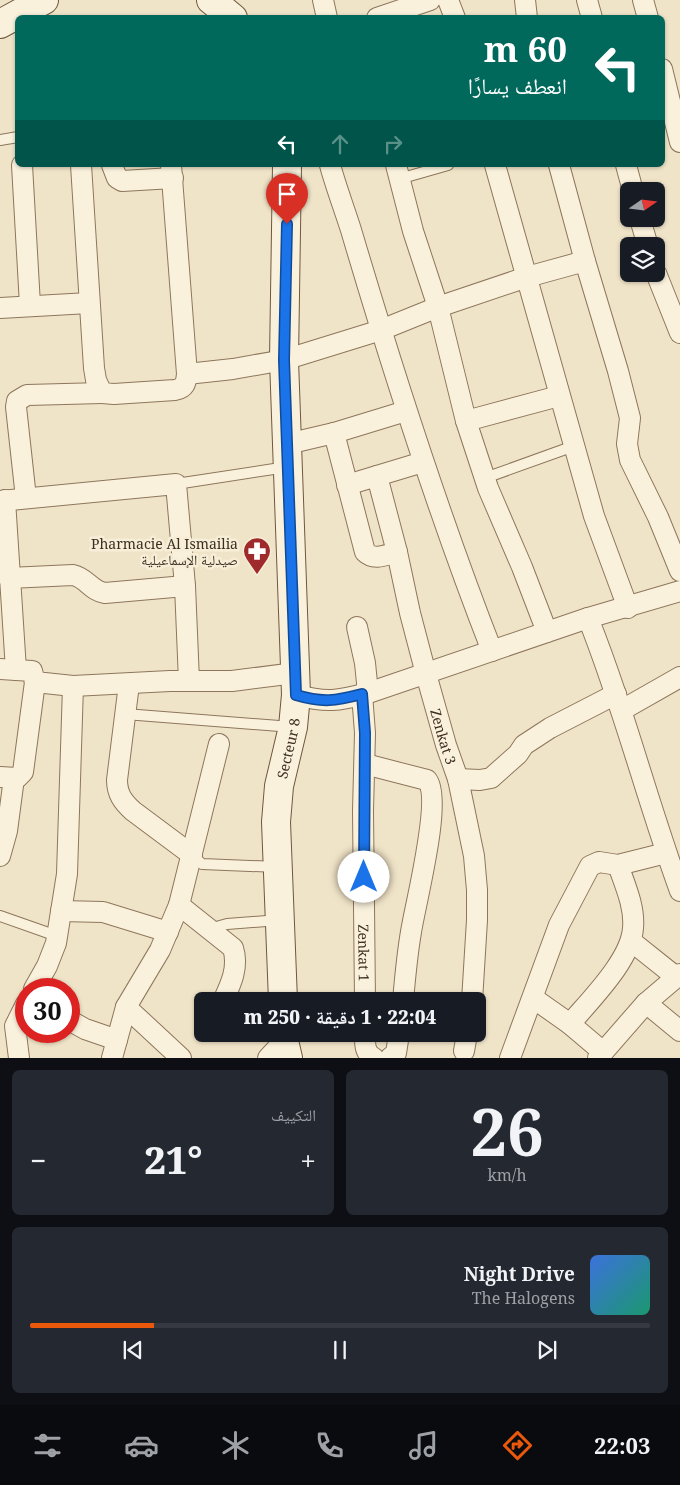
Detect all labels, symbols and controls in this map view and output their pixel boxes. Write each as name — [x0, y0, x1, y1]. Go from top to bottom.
text: 60 m — [484, 25, 567, 72]
icon: left — [585, 35, 650, 100]
text: انعطف يسارًا — [468, 70, 567, 100]
icon: left — [273, 130, 301, 158]
icon: ahead — [326, 130, 354, 158]
icon: right — [379, 130, 407, 158]
pin — [266, 173, 308, 224]
icon: arrive — [273, 180, 301, 208]
north arrow — [620, 182, 665, 228]
map controls — [620, 182, 665, 282]
button: layers — [620, 237, 665, 282]
place label: Pharmacie Al Ismailia صيدلية الإسماعيلية — [91, 534, 238, 569]
pharmacy icon: Pharmacie Al Ismailia صيدلية الإسماعيلية — [242, 536, 272, 575]
street label: Zenkat 3 — [427, 706, 462, 767]
street label: Secteur 8 — [272, 717, 303, 780]
position arrow — [337, 850, 389, 902]
street label: Zenkat 1 — [355, 924, 374, 982]
speed limit sign: 30 — [15, 978, 80, 1043]
text: 22:04 · 1 دقيقة · 250 m — [244, 1004, 436, 1030]
text: 26 — [470, 1087, 544, 1175]
text: التكييف — [271, 1104, 316, 1126]
text: 21° — [144, 1133, 202, 1185]
text: − — [30, 1141, 46, 1179]
text: + — [300, 1141, 316, 1179]
text: km/h — [487, 1164, 527, 1186]
text: Night Drive — [464, 1261, 575, 1287]
text: The Halogens — [472, 1287, 575, 1309]
icon: previous — [119, 1336, 147, 1364]
icon: pause — [326, 1336, 354, 1364]
icon: next — [533, 1336, 561, 1364]
icon: filters — [30, 1428, 65, 1463]
icon: car — [124, 1428, 159, 1463]
icon: climate — [218, 1428, 253, 1463]
icon: phone — [312, 1428, 347, 1463]
icon: music — [406, 1428, 441, 1463]
icon: directions — [500, 1428, 535, 1463]
text: 22:03 — [594, 1430, 650, 1460]

